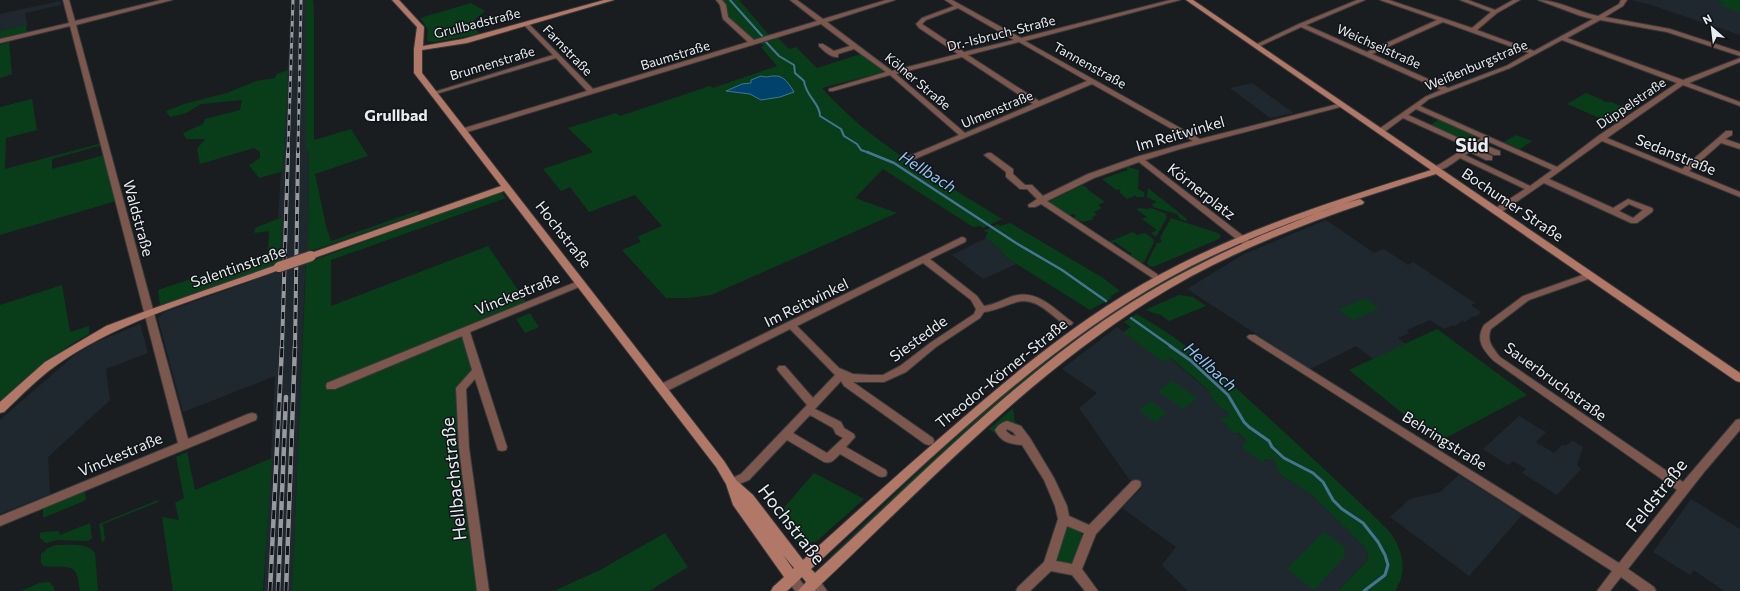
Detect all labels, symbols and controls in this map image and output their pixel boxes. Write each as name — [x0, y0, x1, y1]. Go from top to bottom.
street label: Grullbadstraße — [432, 5, 522, 41]
north arrow — [1692, 8, 1732, 48]
text: N — [1700, 11, 1714, 26]
street label: Dr.-Isbruch-Straße — [945, 12, 1057, 54]
street label: Weichselstraße — [1334, 20, 1424, 72]
street label: Farnstraße — [540, 21, 596, 79]
street label: Weißenburgstraße — [1422, 36, 1530, 94]
street label: Baumstraße — [638, 37, 712, 73]
street label: Tannenstraße — [1051, 38, 1129, 92]
street label: Brunnenstraße — [448, 42, 536, 83]
street label: Kölner Straße — [882, 49, 954, 113]
street label: Düppelstraße — [1593, 74, 1669, 132]
street label: Ulmenstraße — [959, 87, 1035, 131]
district label: Grullbad — [364, 105, 428, 124]
street label: Im Reitwinkel — [1133, 112, 1227, 154]
street label: Sedanstraße — [1633, 130, 1719, 178]
district label: Süd — [1455, 133, 1489, 156]
water label: Hellbach — [896, 146, 960, 196]
street label: Körnerplatz — [1164, 159, 1240, 223]
street label: Bochumer Straße — [1459, 163, 1567, 245]
street label: Waldstraße — [120, 178, 158, 258]
street label: Hochstraße — [532, 197, 596, 271]
street label: Salentinstraße — [188, 241, 288, 291]
street label: Vinckestraße — [472, 268, 562, 318]
street label: Im Reitwinkel — [761, 274, 851, 330]
street label: Siestedde — [886, 311, 950, 365]
street label: Theodor-Körner-Straße — [932, 314, 1070, 432]
water label: Hellbach — [1181, 338, 1241, 394]
street label: Sauerbruchstraße — [1501, 338, 1611, 424]
street label: Behringstraße — [1399, 407, 1491, 473]
street label: Hellbachstraße — [436, 416, 470, 542]
street label: Vinckestraße — [75, 428, 165, 480]
street label: Feldstraße — [1621, 454, 1691, 536]
street label: Hochstraße — [754, 479, 830, 569]

